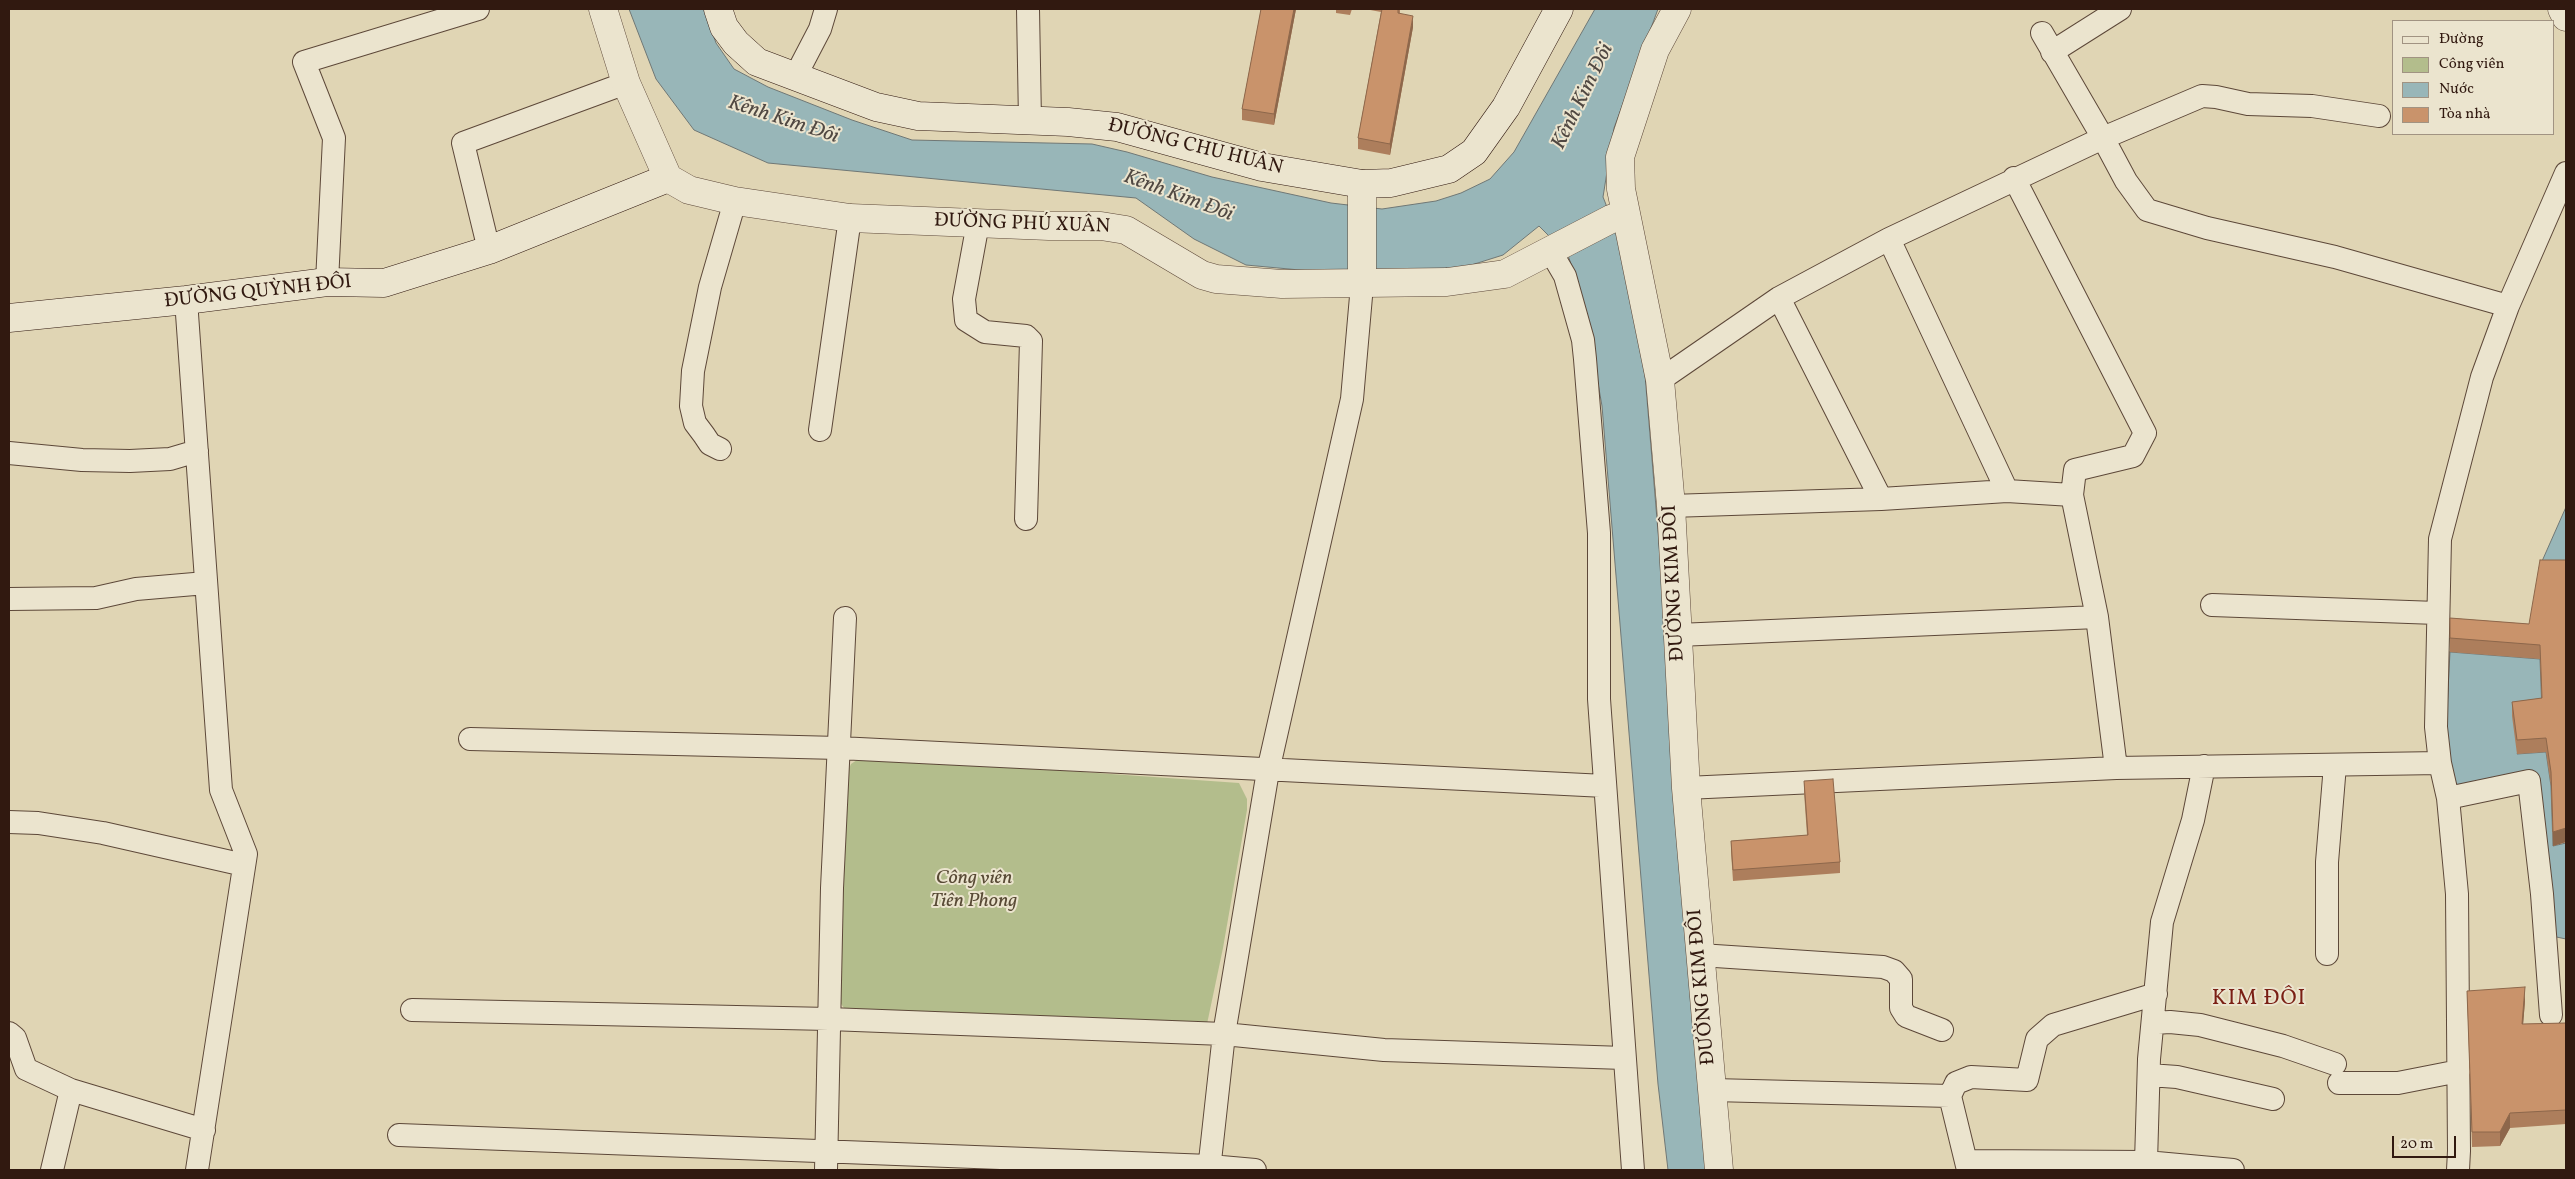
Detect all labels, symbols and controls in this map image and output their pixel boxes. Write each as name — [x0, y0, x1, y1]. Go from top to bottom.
legend — [2392, 20, 2555, 135]
text: Đường — [2439, 29, 2484, 50]
water label: Kênh Kim Đôi — [1548, 40, 1620, 154]
text: Công viên — [2439, 54, 2504, 75]
text: Nước — [2439, 79, 2474, 100]
water label: Kênh Kim Đôi — [725, 91, 841, 151]
text: Tòa nhà — [2439, 104, 2491, 125]
street label: ĐƯỜNG CHU HUÂN — [1105, 115, 1285, 181]
water label: Kênh Kim Đôi — [1120, 166, 1236, 228]
street label: ĐƯỜNG PHÚ XUÂN — [933, 210, 1111, 240]
street label: ĐƯỜNG QUỲNH ĐÔI — [163, 271, 353, 315]
street label: ĐƯỜNG KIM ĐÔI — [1659, 504, 1691, 662]
park label: Công viên Tiên Phong — [931, 867, 1017, 914]
street label: ĐƯỜNG KIM ĐÔI — [1684, 908, 1722, 1066]
district label: KIM ĐÔI — [2211, 987, 2307, 1013]
scale bar — [2395, 1126, 2459, 1158]
text: 20 m — [2400, 1134, 2433, 1155]

